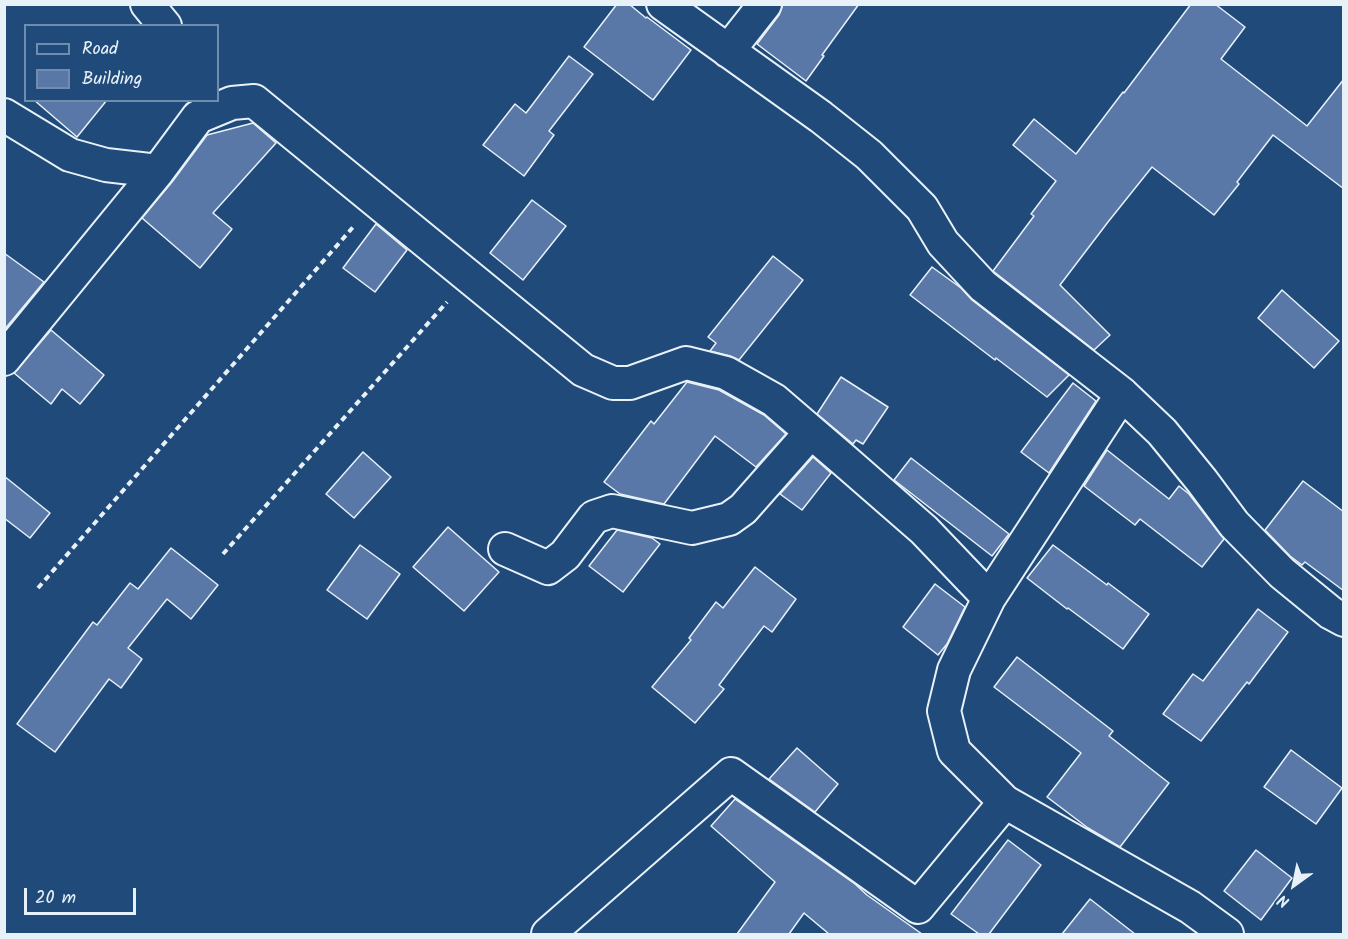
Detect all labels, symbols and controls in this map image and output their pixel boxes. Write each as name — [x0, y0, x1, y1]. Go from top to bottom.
legend — [24, 24, 219, 102]
text: Road — [82, 35, 118, 64]
text: Building — [82, 65, 142, 94]
north arrow — [1264, 855, 1324, 915]
scale bar — [27, 876, 140, 914]
text: 20 m — [35, 884, 76, 913]
text: N — [1273, 887, 1295, 914]

